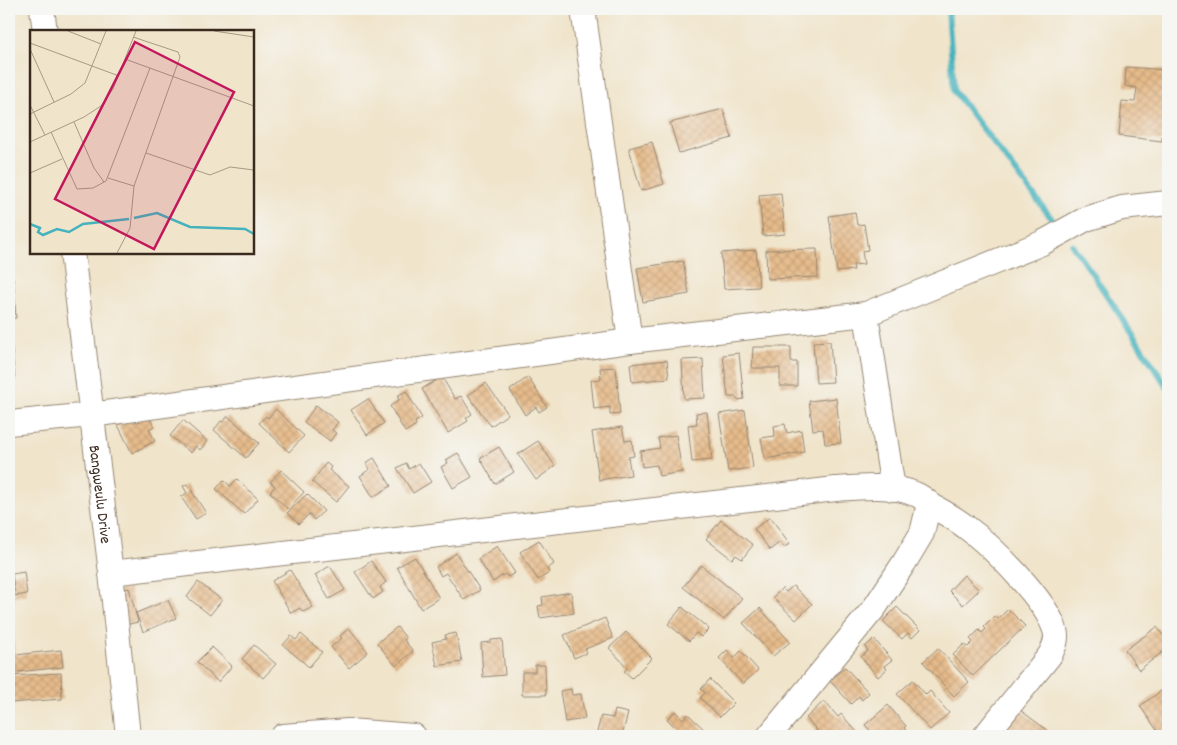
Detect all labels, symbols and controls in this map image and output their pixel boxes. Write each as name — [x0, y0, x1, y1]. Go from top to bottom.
inset map — [30, 30, 254, 254]
street label: Bangweulu Drive — [82, 444, 116, 545]

